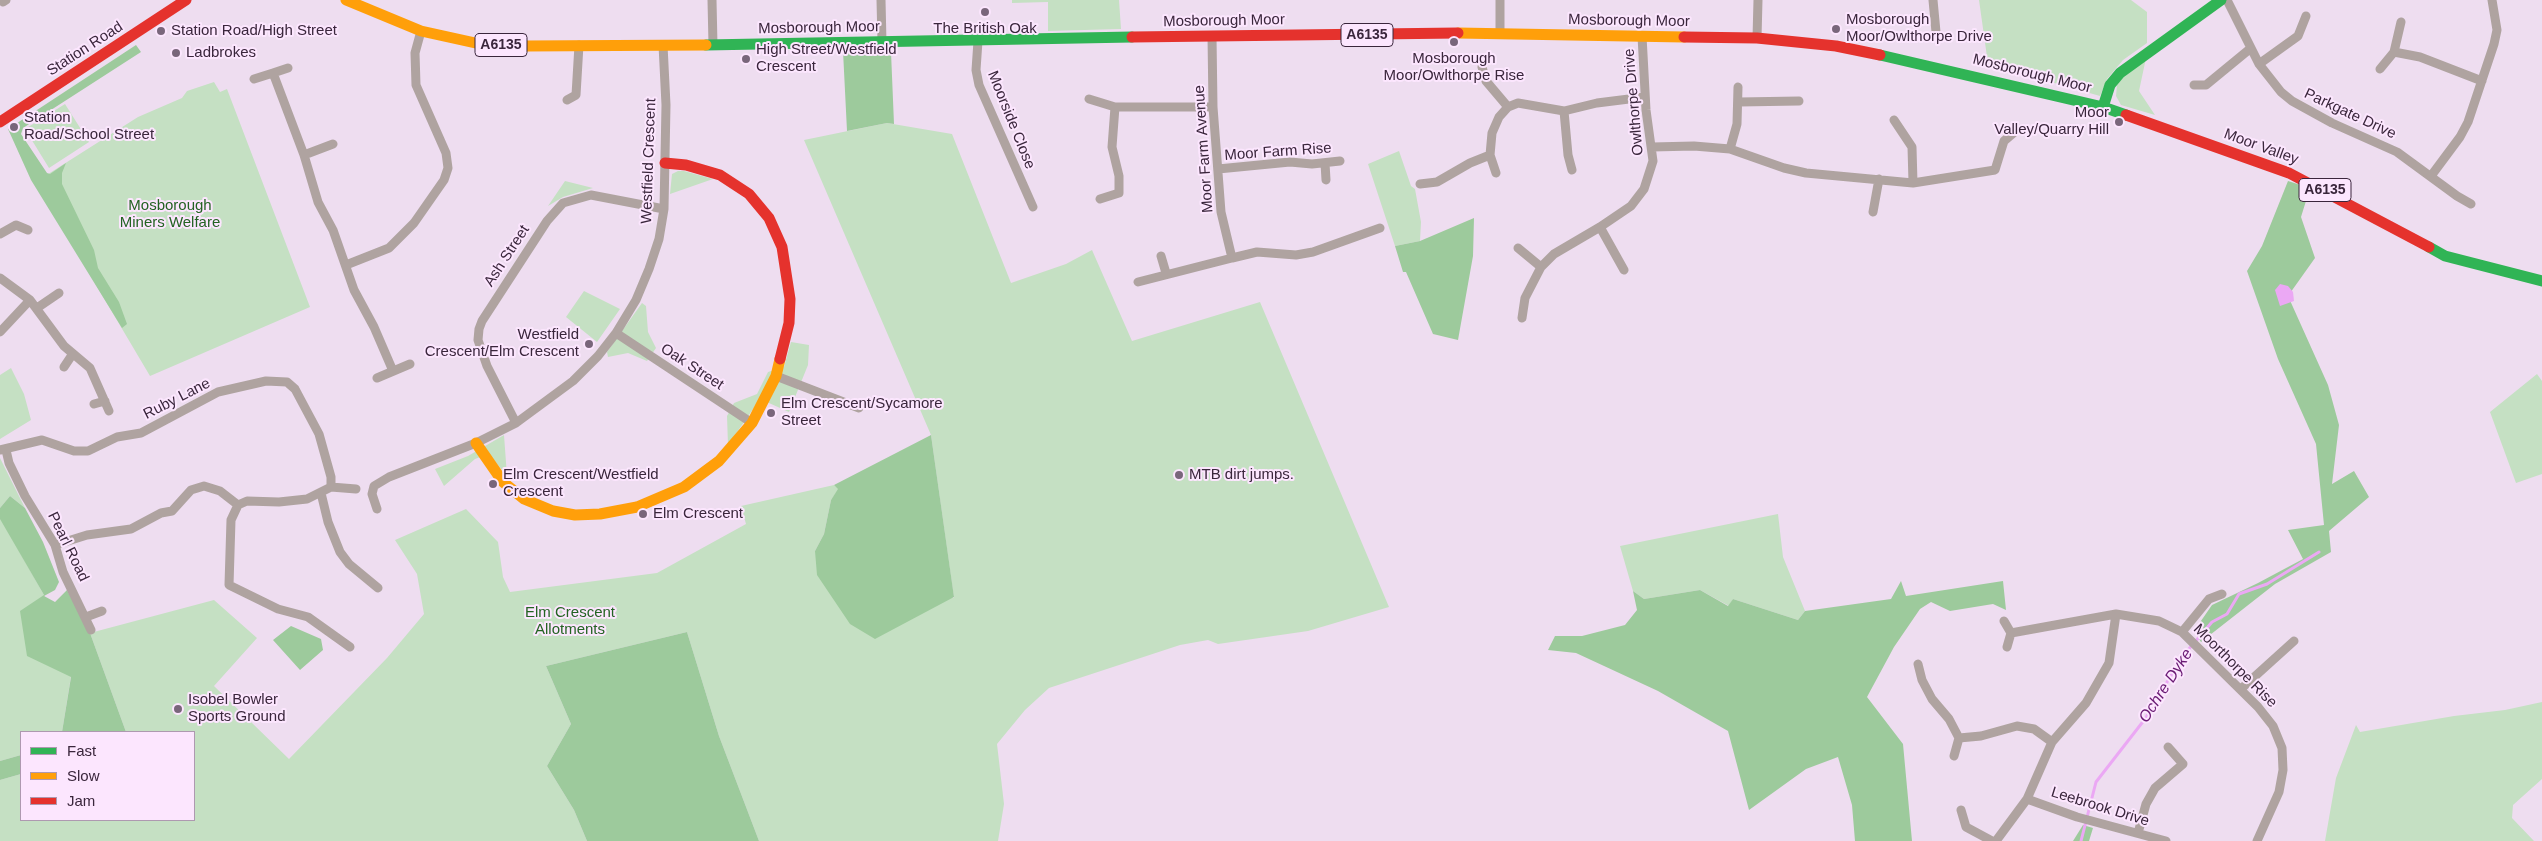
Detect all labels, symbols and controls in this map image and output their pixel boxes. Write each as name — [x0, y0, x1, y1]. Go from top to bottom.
marker: The British Oak — [979, 6, 991, 18]
street label: Mosborough Moor — [1163, 11, 1285, 31]
street label: Mosborough Moor — [1568, 11, 1690, 31]
place label: Mosborough Moor/Owlthorpe Drive — [1846, 11, 1992, 46]
street label: Station Road — [44, 18, 126, 80]
street label: Mosborough Moor — [758, 18, 880, 38]
place label: The British Oak — [933, 20, 1037, 38]
place label: Station Road/High Street — [171, 22, 337, 40]
marker: Mosborough Moor/Owlthorpe Drive — [1830, 23, 1842, 35]
road number: A6135 — [1341, 24, 1393, 46]
marker: Station Road/High Street — [155, 25, 167, 37]
road number: A6135 — [475, 34, 527, 56]
marker: Mosborough Moor/Owlthorpe Rise — [1448, 36, 1460, 48]
place label: High Street/Westfield Crescent — [756, 41, 897, 76]
place label: Ladbrokes — [186, 44, 256, 62]
marker: Ladbrokes — [170, 47, 182, 59]
street label: Owlthorpe Drive — [1620, 48, 1648, 156]
place label: Mosborough Moor/Owlthorpe Rise — [1384, 50, 1524, 85]
street label: Mosborough Moor — [1971, 51, 2093, 97]
marker: High Street/Westfield Crescent — [740, 53, 752, 65]
street label: Moorside Close — [983, 68, 1039, 172]
street label: Moor Farm Avenue — [1191, 84, 1217, 214]
street label: Parkgate Drive — [2301, 85, 2399, 143]
street label: Westfield Crescent — [638, 98, 660, 224]
place label: Moor Valley/Quarry Hill — [1994, 104, 2109, 139]
place label: Station Road/School Street — [24, 109, 154, 144]
marker: Moor Valley/Quarry Hill — [2113, 116, 2125, 128]
marker: Station Road/School Street — [8, 121, 20, 133]
street label: Moor Valley — [2221, 125, 2301, 169]
street label: Moor Farm Rise — [1224, 139, 1332, 165]
road number: A6135 — [2299, 178, 2351, 202]
park label: Mosborough Miners Welfare — [120, 197, 220, 232]
street label: Ash Street — [480, 222, 534, 290]
place label: Westfield Crescent/Elm Crescent — [425, 326, 579, 361]
marker: Westfield Crescent/Elm Crescent — [583, 338, 595, 350]
street label: Oak Street — [657, 340, 727, 394]
street label: Ruby Lane — [141, 375, 213, 423]
place label: Elm Crescent/Sycamore Street — [781, 395, 943, 430]
marker: Elm Crescent/Sycamore Street — [765, 407, 777, 419]
place label: Elm Crescent/Westfield Crescent — [503, 466, 659, 501]
place label: MTB dirt jumps. — [1189, 466, 1294, 484]
marker: MTB dirt jumps. — [1173, 469, 1185, 481]
marker: Elm Crescent/Westfield Crescent — [487, 478, 499, 490]
place label: Elm Crescent — [653, 505, 743, 523]
marker: Elm Crescent — [637, 508, 649, 520]
street label: Pearl Road — [43, 509, 93, 585]
park label: Elm Crescent Allotments — [525, 604, 615, 639]
street label: Moorthorpe Rise — [2189, 620, 2281, 712]
water label: Ochre Dyke — [2135, 645, 2197, 727]
place label: Isobel Bowler Sports Ground — [188, 691, 286, 726]
marker: Isobel Bowler Sports Ground — [172, 703, 184, 715]
legend — [20, 731, 195, 821]
text: Fast — [67, 742, 96, 759]
text: Slow — [67, 767, 100, 784]
street label: Leebrook Drive — [2049, 784, 2151, 830]
text: Jam — [67, 792, 95, 809]

